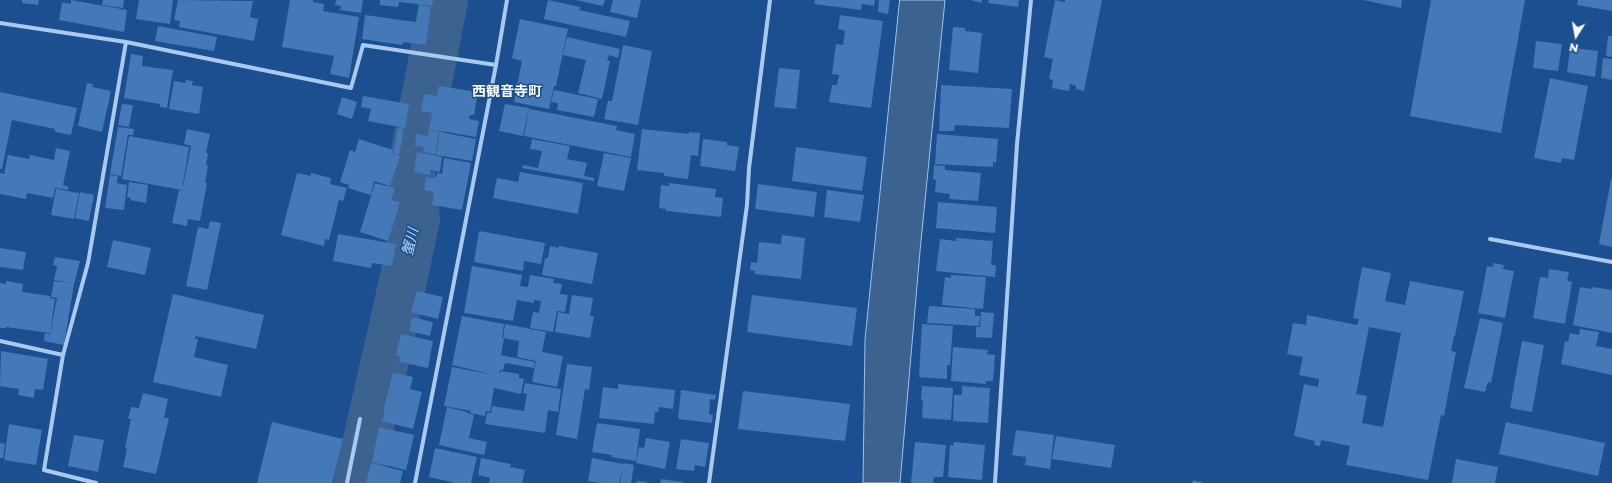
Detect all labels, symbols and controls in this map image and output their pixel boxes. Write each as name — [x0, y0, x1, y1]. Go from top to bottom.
north arrow — [1556, 16, 1596, 56]
text: N — [1568, 40, 1579, 56]
district label: 西観音寺町 — [472, 84, 542, 100]
water label: 蟹川 — [400, 226, 422, 258]

